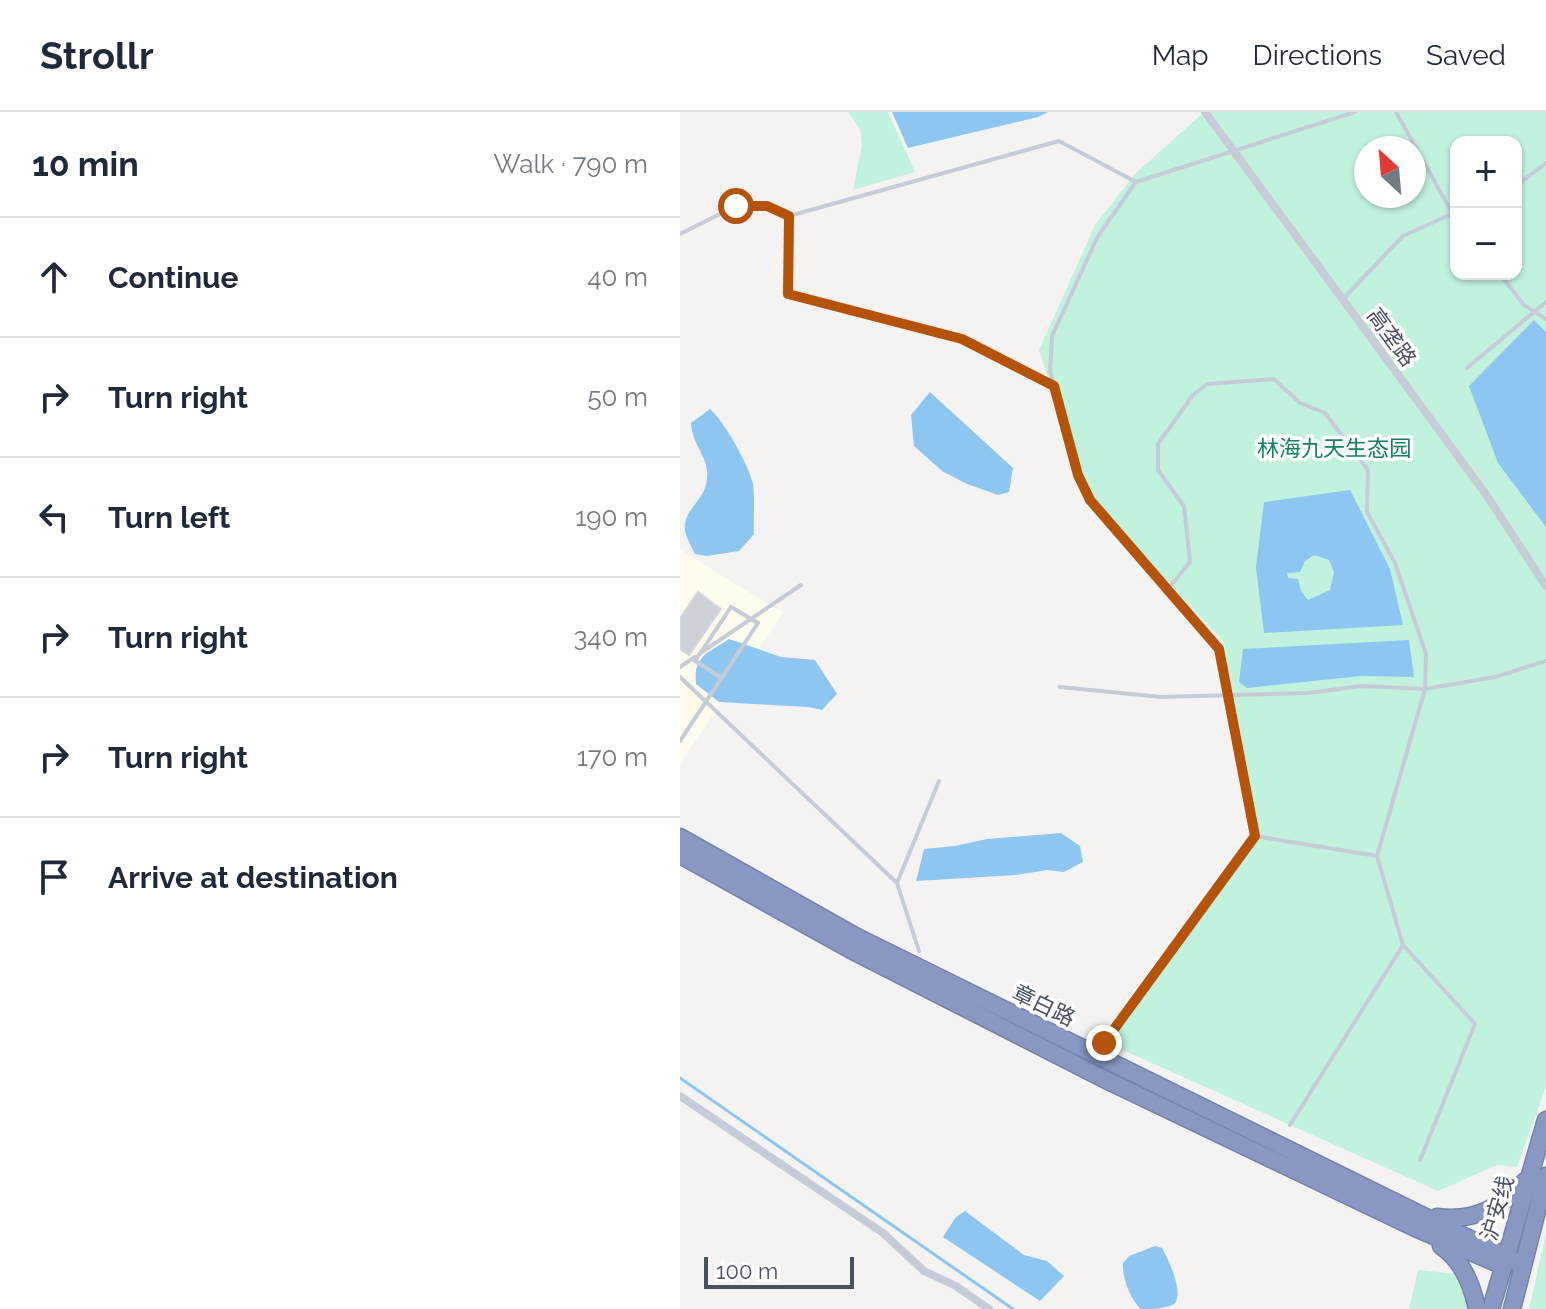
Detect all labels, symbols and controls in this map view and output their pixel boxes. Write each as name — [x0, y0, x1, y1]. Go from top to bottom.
text: Strollr — [40, 33, 154, 78]
text: Map — [1152, 39, 1209, 72]
text: Directions — [1253, 39, 1382, 72]
text: Saved — [1426, 39, 1506, 72]
north arrow — [1354, 136, 1426, 208]
map controls — [1450, 136, 1522, 280]
button: + — [1450, 136, 1522, 208]
text: 10 min — [32, 144, 139, 184]
text: Walk · 790 m — [493, 149, 648, 179]
route start — [718, 188, 754, 224]
button: − — [1450, 208, 1522, 280]
icon: ahead — [32, 255, 76, 299]
text: Continue — [108, 260, 239, 295]
text: 40 m — [587, 262, 648, 292]
street label: 高垄路 — [1362, 303, 1422, 371]
icon: right — [32, 375, 76, 419]
text: Turn right — [108, 380, 248, 415]
text: 50 m — [587, 382, 648, 412]
park label: 林海九天生态园 — [1257, 435, 1411, 461]
icon: left — [32, 495, 76, 539]
text: Turn left — [108, 500, 230, 535]
text: 190 m — [575, 502, 648, 532]
icon: right — [32, 615, 76, 659]
text: Turn right — [108, 620, 248, 655]
text: 340 m — [573, 622, 648, 652]
icon: right — [32, 735, 76, 779]
text: Turn right — [108, 740, 248, 775]
text: 170 m — [577, 742, 648, 772]
icon: arrive — [32, 855, 76, 899]
text: Arrive at destination — [108, 860, 398, 895]
street label: 章白路 — [1009, 979, 1079, 1031]
route end — [1086, 1025, 1122, 1061]
street label: 沪安线 — [1475, 1173, 1519, 1243]
scale bar — [704, 1253, 854, 1289]
text: 100 m — [716, 1258, 778, 1284]

